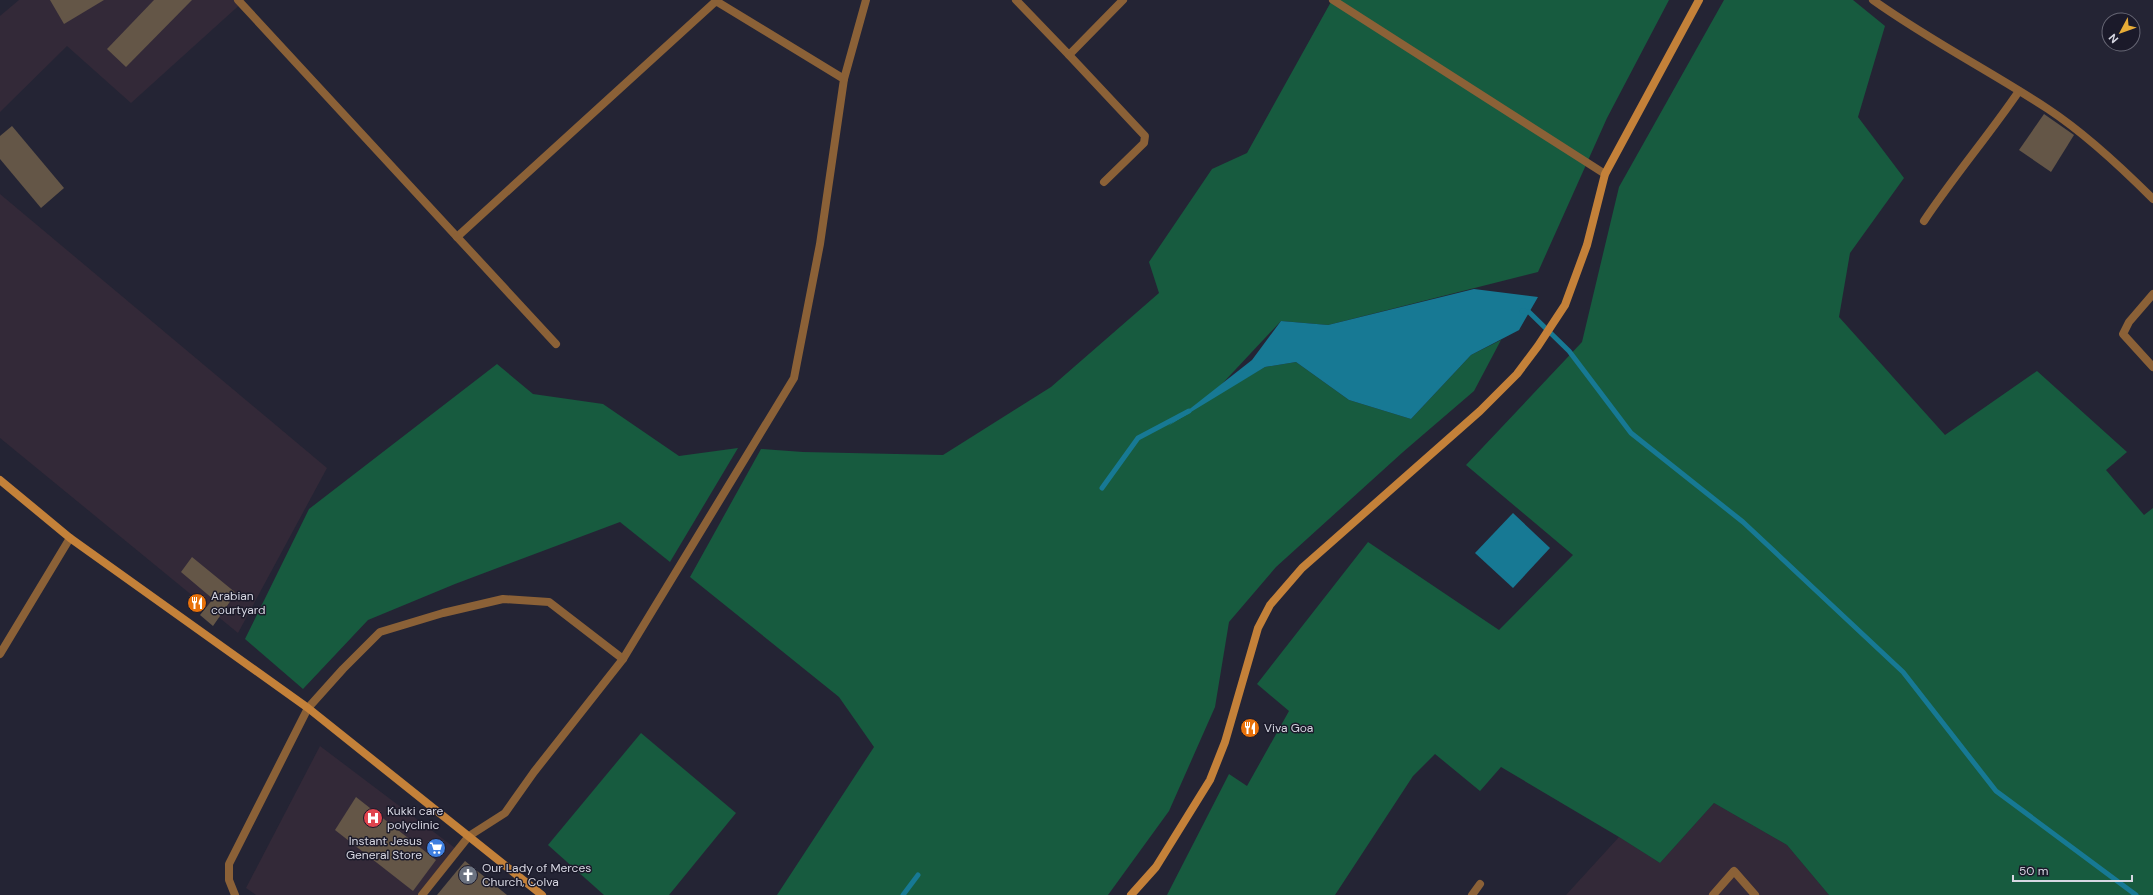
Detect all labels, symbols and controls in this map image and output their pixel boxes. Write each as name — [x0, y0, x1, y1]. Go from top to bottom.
north arrow — [2101, 12, 2141, 52]
text: N — [2106, 31, 2121, 46]
place label: Arabian courtyard — [211, 588, 266, 618]
restaurant icon: Arabian courtyard — [186, 592, 208, 614]
restaurant icon: Viva Goa — [1239, 717, 1261, 739]
place label: Viva Goa — [1264, 720, 1313, 736]
place label: Kukki care polyclinic — [387, 803, 443, 833]
hospital icon: Kukki care polyclinic — [362, 807, 384, 829]
place label: Instant Jesus General Store — [346, 833, 422, 863]
supermarket icon: Instant Jesus General Store — [425, 837, 447, 859]
scale bar — [2013, 857, 2132, 883]
place label: Our Lady of Merces Church, Colva — [482, 860, 591, 890]
text: 50 m — [2019, 863, 2048, 879]
church icon: Our Lady of Merces Church, Colva — [457, 864, 479, 886]

